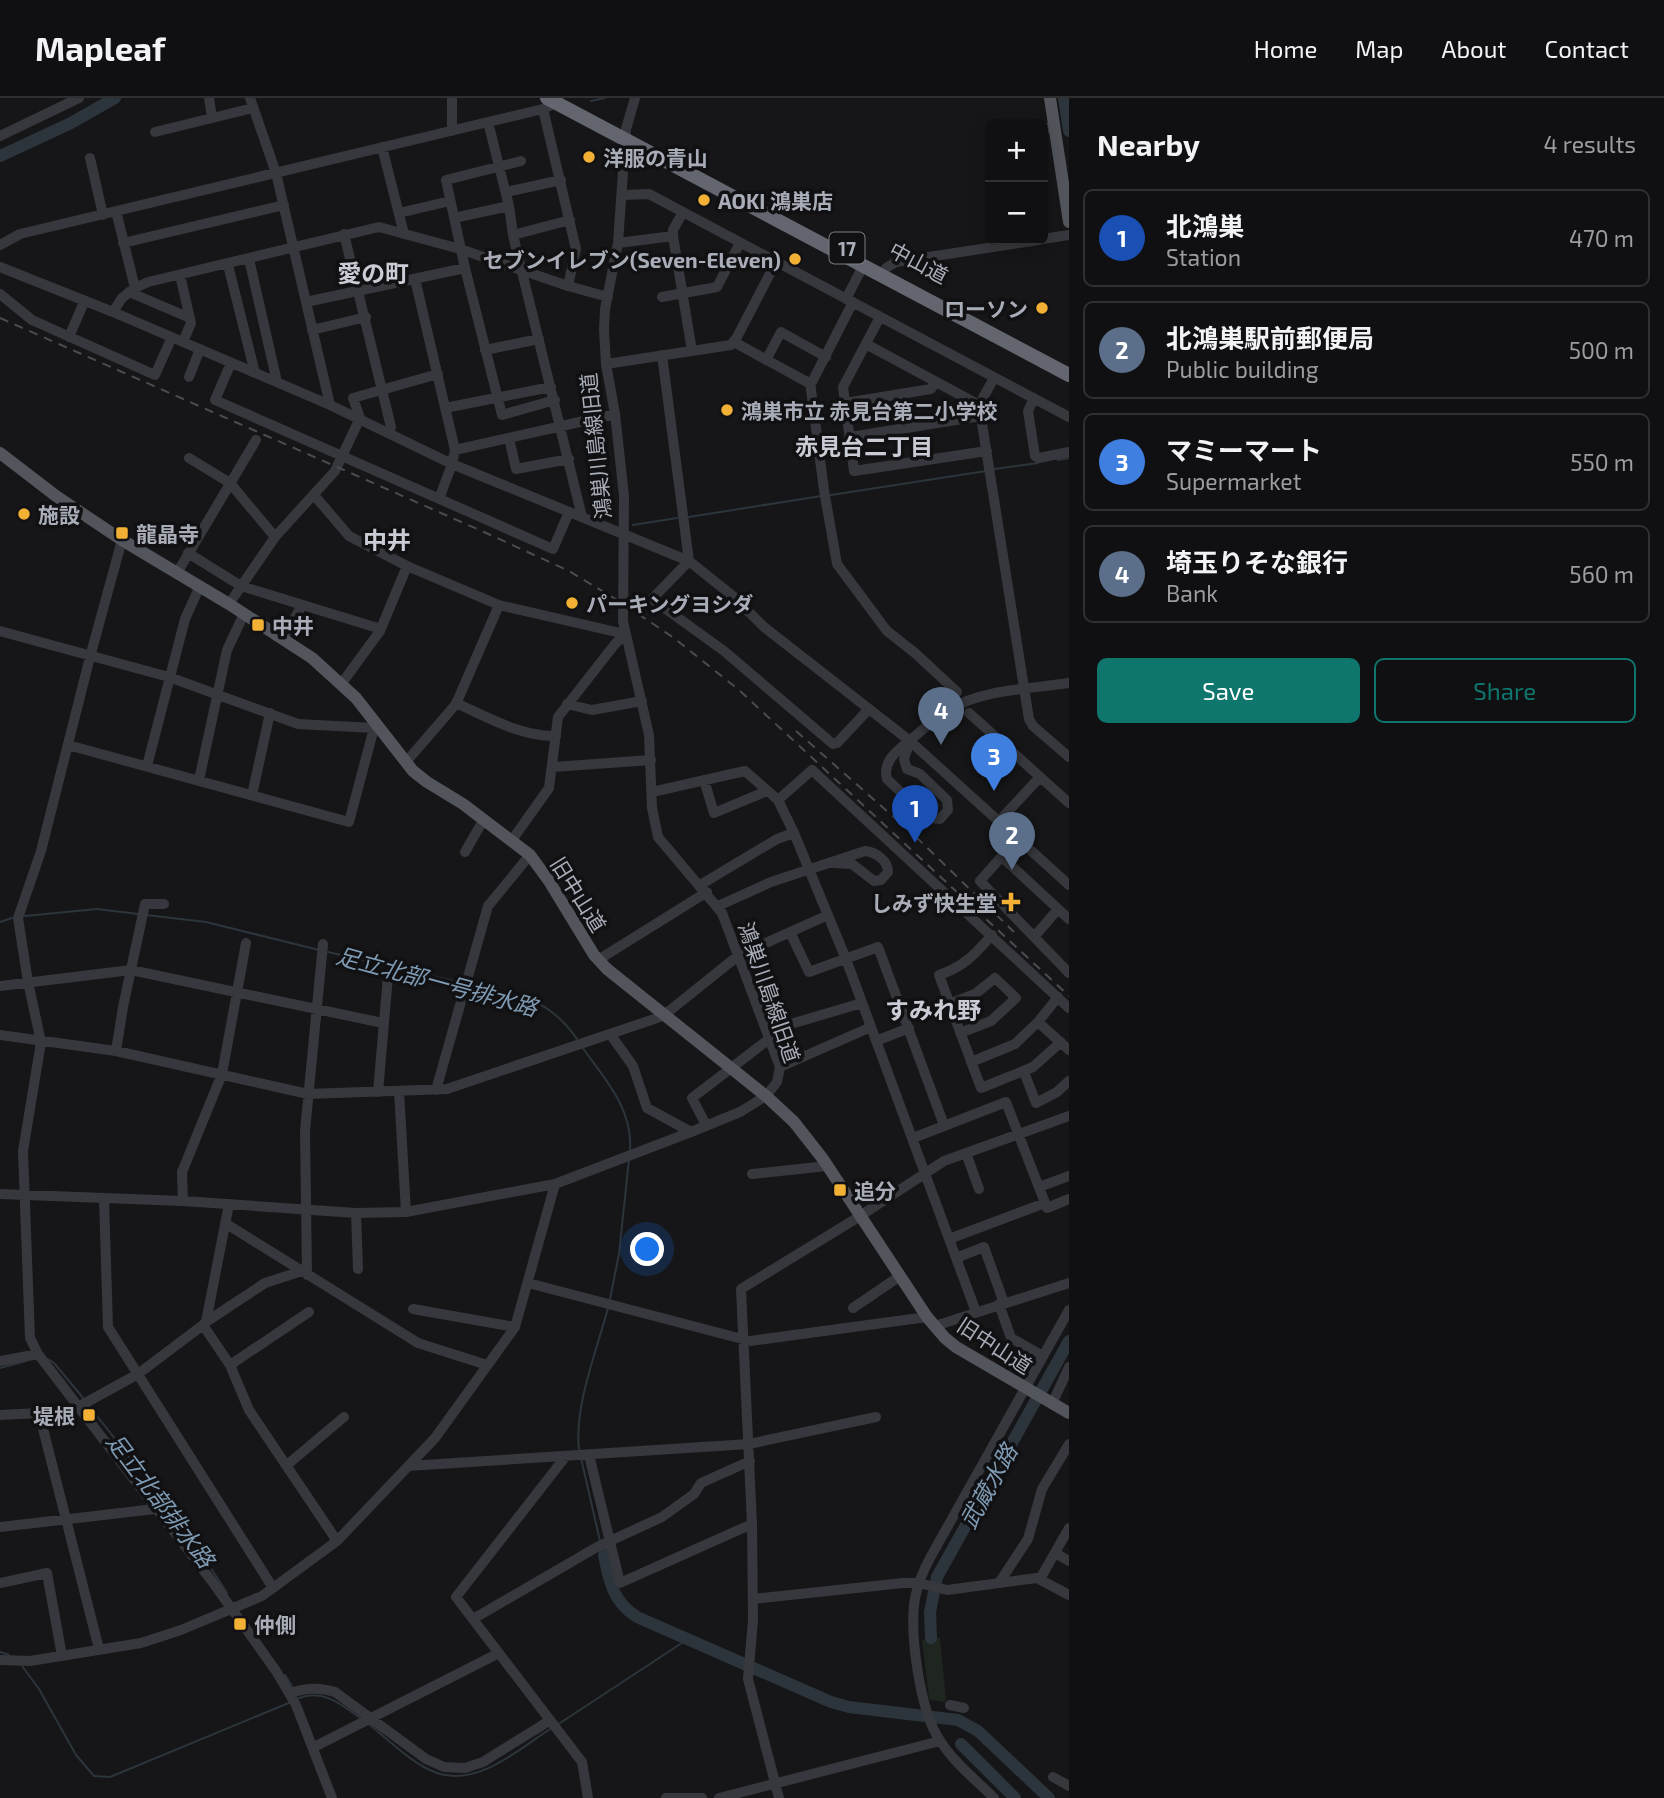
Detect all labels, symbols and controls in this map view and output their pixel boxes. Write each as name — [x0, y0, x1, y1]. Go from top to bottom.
text: Mapleaf — [35, 28, 165, 68]
text: Home — [1254, 34, 1317, 63]
text: Map — [1355, 34, 1403, 63]
text: About — [1441, 34, 1507, 63]
text: Contact — [1545, 34, 1629, 63]
map controls — [985, 119, 1048, 245]
button: + — [985, 119, 1048, 182]
text: Nearby — [1097, 126, 1200, 162]
text: 4 results — [1544, 130, 1636, 158]
place label: 洋服の青山 — [603, 145, 708, 170]
marker: 洋服の青山 — [581, 149, 597, 165]
button: − — [985, 182, 1048, 245]
place label: AOKI 鴻巣店 — [718, 188, 833, 213]
marker: AOKI 鴻巣店 — [696, 192, 712, 208]
text: 北鴻巣 — [1166, 210, 1244, 241]
text: 1 — [1117, 224, 1127, 252]
text: 470 m — [1569, 224, 1634, 252]
road number: 17 — [830, 232, 864, 264]
street label: 中山道 — [885, 236, 953, 288]
text: Station — [1166, 243, 1241, 271]
place label: セブンイレブン(Seven-Eleven) — [483, 247, 781, 272]
marker: セブンイレブン(Seven-Eleven) — [787, 251, 803, 267]
district label: 愛の町 — [337, 258, 409, 287]
place label: ローソン — [944, 296, 1028, 321]
marker: ローソン — [1034, 300, 1050, 316]
text: 北鴻巣駅前郵便局 — [1166, 322, 1374, 353]
text: 2 — [1115, 336, 1129, 364]
text: 500 m — [1569, 336, 1634, 364]
text: Public building — [1166, 355, 1319, 383]
street label: 鴻巣川島線旧道 — [575, 372, 615, 520]
place label: 鴻巣市立 赤見台第二小学校 — [741, 398, 998, 423]
marker: 鴻巣市立 赤見台第二小学校 — [719, 402, 735, 418]
district label: 赤見台二丁目 — [795, 432, 933, 460]
text: マミーマート — [1166, 434, 1322, 465]
text: 3 — [1115, 448, 1129, 476]
text: 550 m — [1570, 448, 1634, 476]
text: Supermarket — [1166, 467, 1301, 495]
place label: 施設 — [38, 502, 80, 527]
marker: 施設 — [16, 506, 32, 522]
place label: 龍晶寺 — [136, 521, 199, 546]
marker: 龍晶寺 — [114, 525, 130, 541]
district label: 中井 — [363, 525, 411, 554]
text: 埼玉りそな銀行 — [1166, 546, 1348, 577]
text: 4 — [1115, 560, 1129, 588]
text: 560 m — [1569, 560, 1634, 588]
text: Bank — [1166, 579, 1218, 607]
place label: パーキングヨシダ — [586, 591, 753, 616]
marker: パーキングヨシダ — [564, 595, 580, 611]
place label: 中井 — [272, 613, 314, 638]
marker: 中井 — [250, 617, 266, 633]
button: Save — [1097, 658, 1360, 723]
button: Share — [1374, 658, 1636, 723]
pin: 4 — [918, 687, 964, 745]
pin: 3 — [971, 733, 1017, 791]
pin: 1 — [892, 785, 938, 843]
pin: 2 — [989, 812, 1035, 870]
street label: 旧中山道 — [546, 852, 612, 936]
place label: しみず快生堂 — [871, 890, 997, 915]
marker: しみず快生堂 — [1003, 894, 1019, 910]
street label: 鴻巣川島線旧道 — [734, 918, 806, 1066]
water label: 足立北部一号排水路 — [333, 941, 543, 1022]
district label: すみれ野 — [885, 995, 981, 1024]
place label: 追分 — [854, 1178, 896, 1203]
marker: 追分 — [832, 1182, 848, 1198]
your location — [630, 1232, 664, 1266]
street label: 旧中山道 — [953, 1312, 1037, 1378]
place label: 堤根 — [33, 1403, 75, 1428]
marker: 堤根 — [81, 1407, 97, 1423]
water label: 足立北部排水路 — [101, 1427, 222, 1574]
water label: 武蔵水路 — [953, 1437, 1024, 1533]
place label: 仲側 — [254, 1612, 296, 1637]
marker: 仲側 — [232, 1616, 248, 1632]

